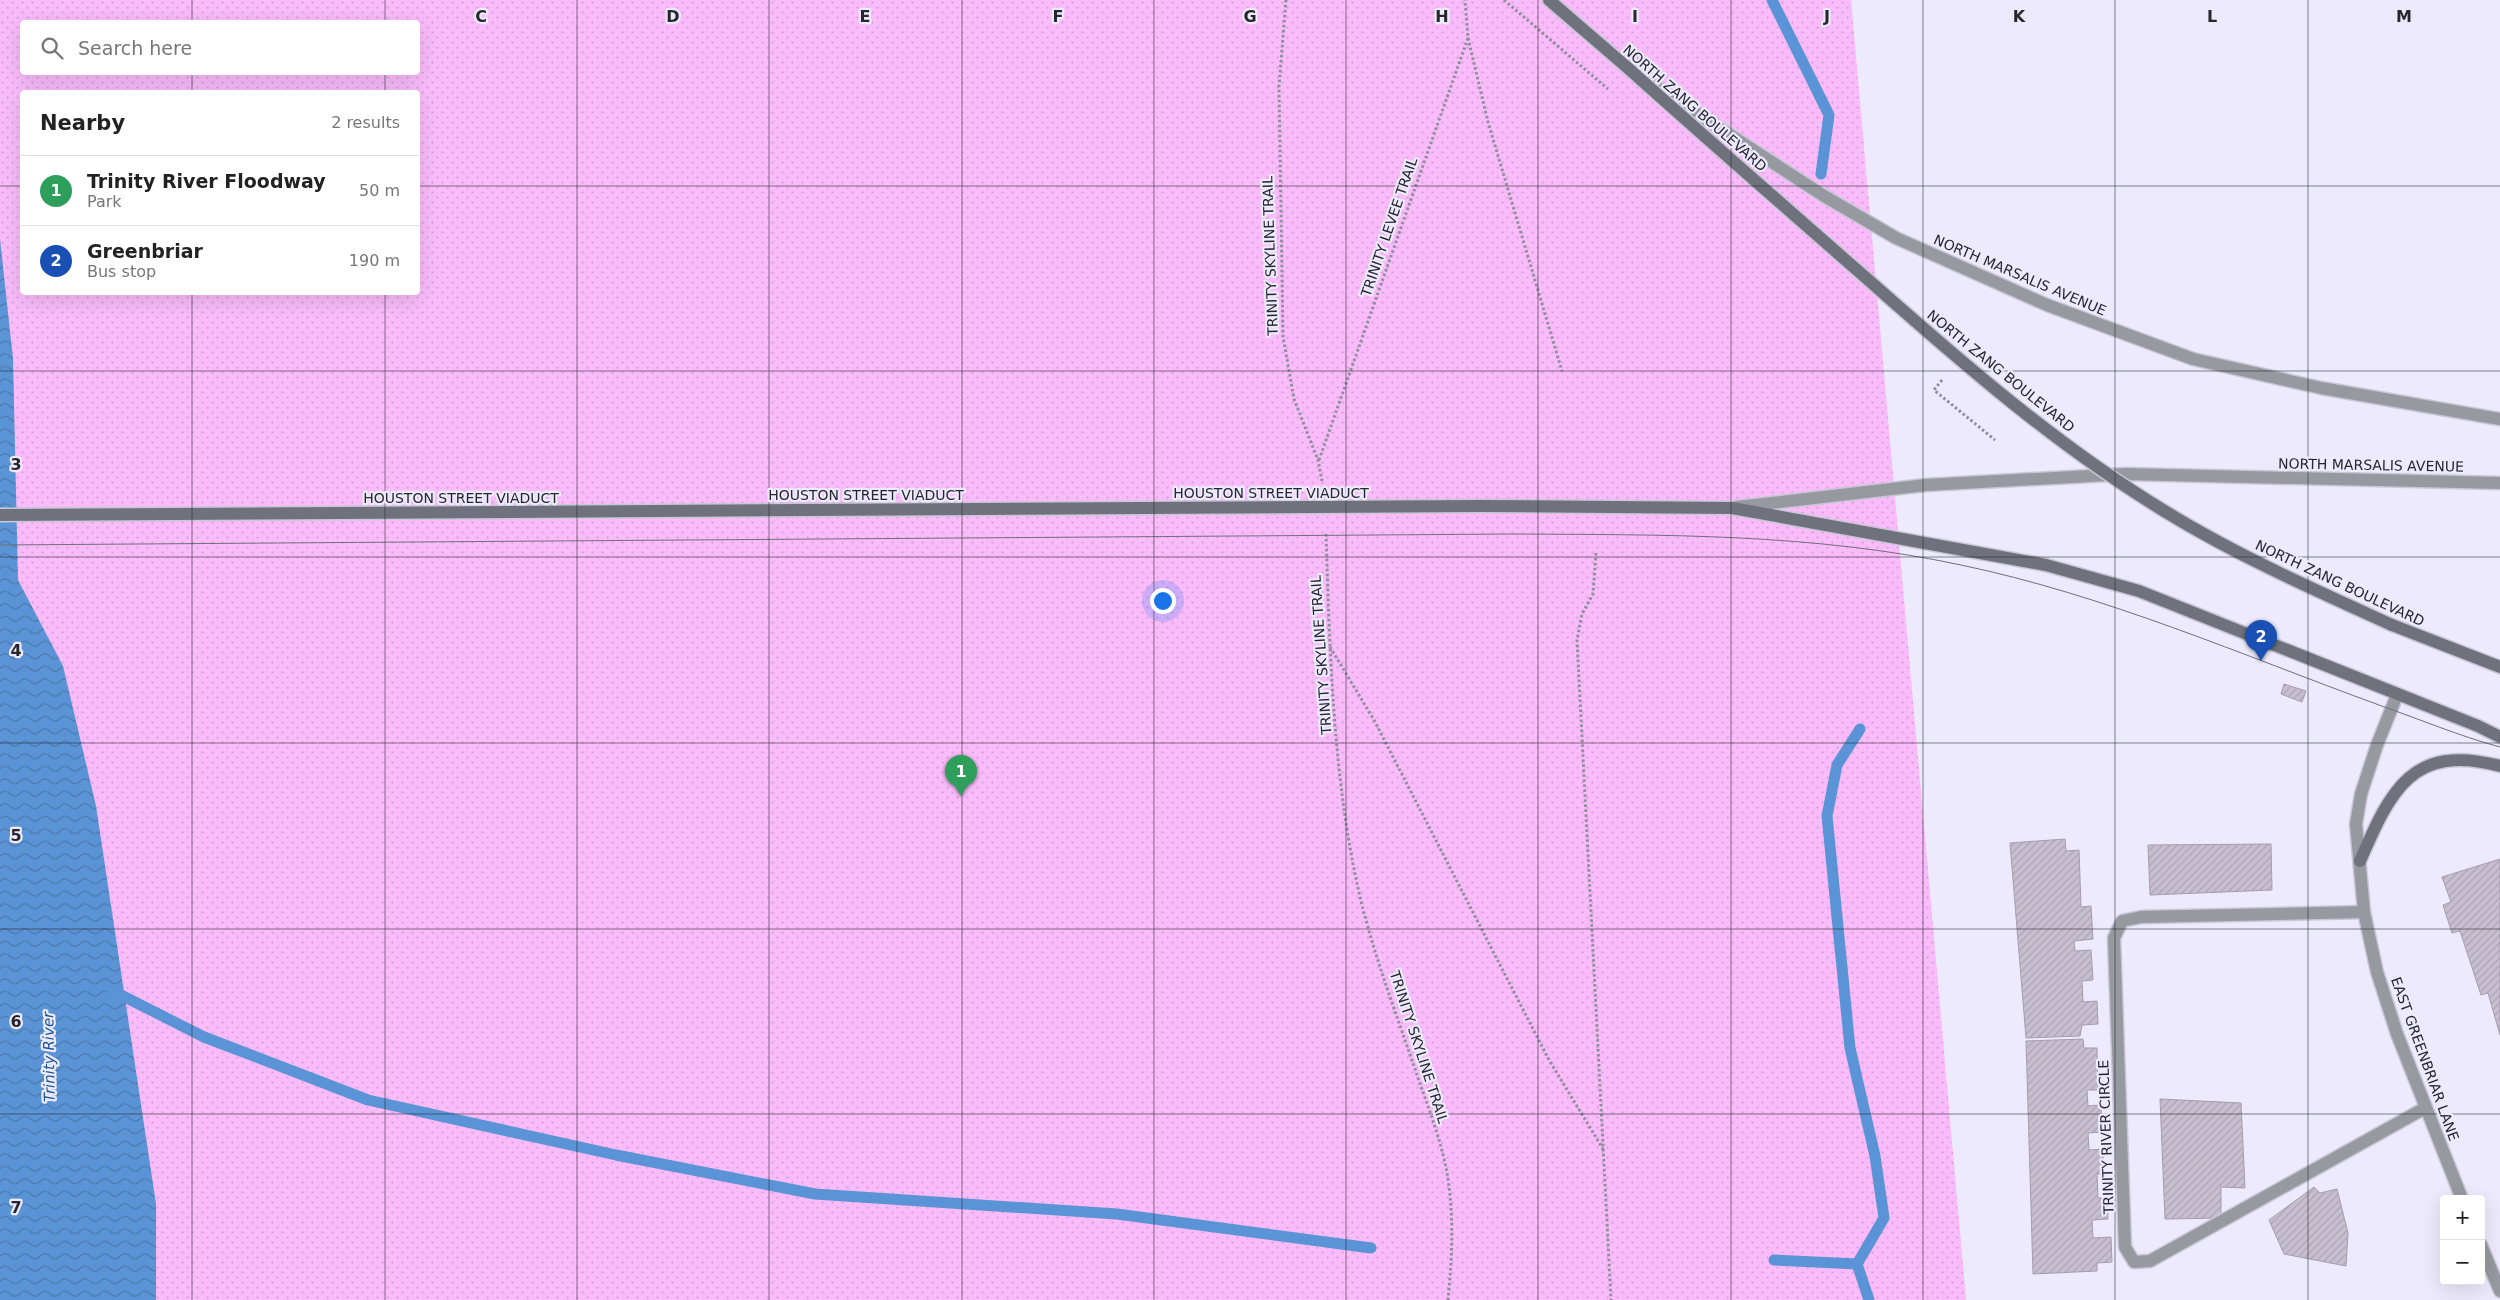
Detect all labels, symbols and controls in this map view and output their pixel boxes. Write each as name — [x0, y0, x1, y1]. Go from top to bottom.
text: C — [475, 7, 487, 26]
text: D — [666, 7, 680, 26]
text: E — [860, 7, 870, 26]
text: F — [1053, 7, 1063, 26]
text: G — [1243, 7, 1257, 26]
text: H — [1435, 7, 1449, 26]
text: I — [1632, 7, 1638, 26]
text: J — [1823, 7, 1830, 26]
text: K — [2013, 7, 2026, 26]
text: L — [2207, 7, 2217, 26]
text: M — [2396, 7, 2412, 26]
search box — [20, 20, 420, 75]
icon: search — [38, 34, 66, 62]
text: Search here — [78, 37, 192, 59]
street label: NORTH ZANG BOULEVARD — [1620, 41, 1770, 175]
text: Nearby — [40, 111, 125, 135]
text: 2 results — [331, 113, 400, 132]
street label: TRINITY LEVEE TRAIL — [1357, 155, 1420, 300]
text: Trinity River Floodway — [87, 170, 326, 192]
street label: TRINITY SKYLINE TRAIL — [1259, 176, 1281, 337]
text: 1 — [50, 181, 62, 200]
text: 50 m — [359, 181, 400, 200]
text: Park — [87, 192, 122, 211]
street label: NORTH MARSALIS AVENUE — [1931, 231, 2109, 319]
text: Greenbriar — [87, 240, 203, 262]
text: 2 — [50, 251, 62, 270]
text: 190 m — [349, 251, 400, 270]
text: Bus stop — [87, 262, 156, 281]
street label: NORTH ZANG BOULEVARD — [1924, 307, 2078, 435]
text: 3 — [10, 455, 22, 474]
street label: NORTH MARSALIS AVENUE — [2278, 455, 2464, 475]
street label: HOUSTON STREET VIADUCT — [1173, 485, 1369, 501]
street label: HOUSTON STREET VIADUCT — [768, 487, 964, 503]
street label: HOUSTON STREET VIADUCT — [363, 490, 559, 506]
street label: NORTH ZANG BOULEVARD — [2253, 537, 2427, 629]
street label: TRINITY SKYLINE TRAIL — [1307, 575, 1335, 736]
your location — [1150, 588, 1176, 614]
pin: 2 — [2245, 620, 2277, 661]
text: 4 — [10, 641, 22, 660]
pin: 1 — [945, 755, 977, 796]
text: 5 — [10, 826, 22, 845]
street label: TRINITY SKYLINE TRAIL — [1386, 968, 1451, 1126]
street label: EAST GREENBRIAR LANE — [2388, 975, 2462, 1143]
water label: Trinity River — [39, 1011, 59, 1102]
text: 6 — [10, 1012, 22, 1031]
street label: TRINITY RIVER CIRCLE — [2095, 1060, 2117, 1215]
map controls — [2440, 1195, 2485, 1285]
button: + — [2440, 1195, 2485, 1240]
text: 7 — [10, 1198, 22, 1217]
button: − — [2440, 1240, 2485, 1285]

